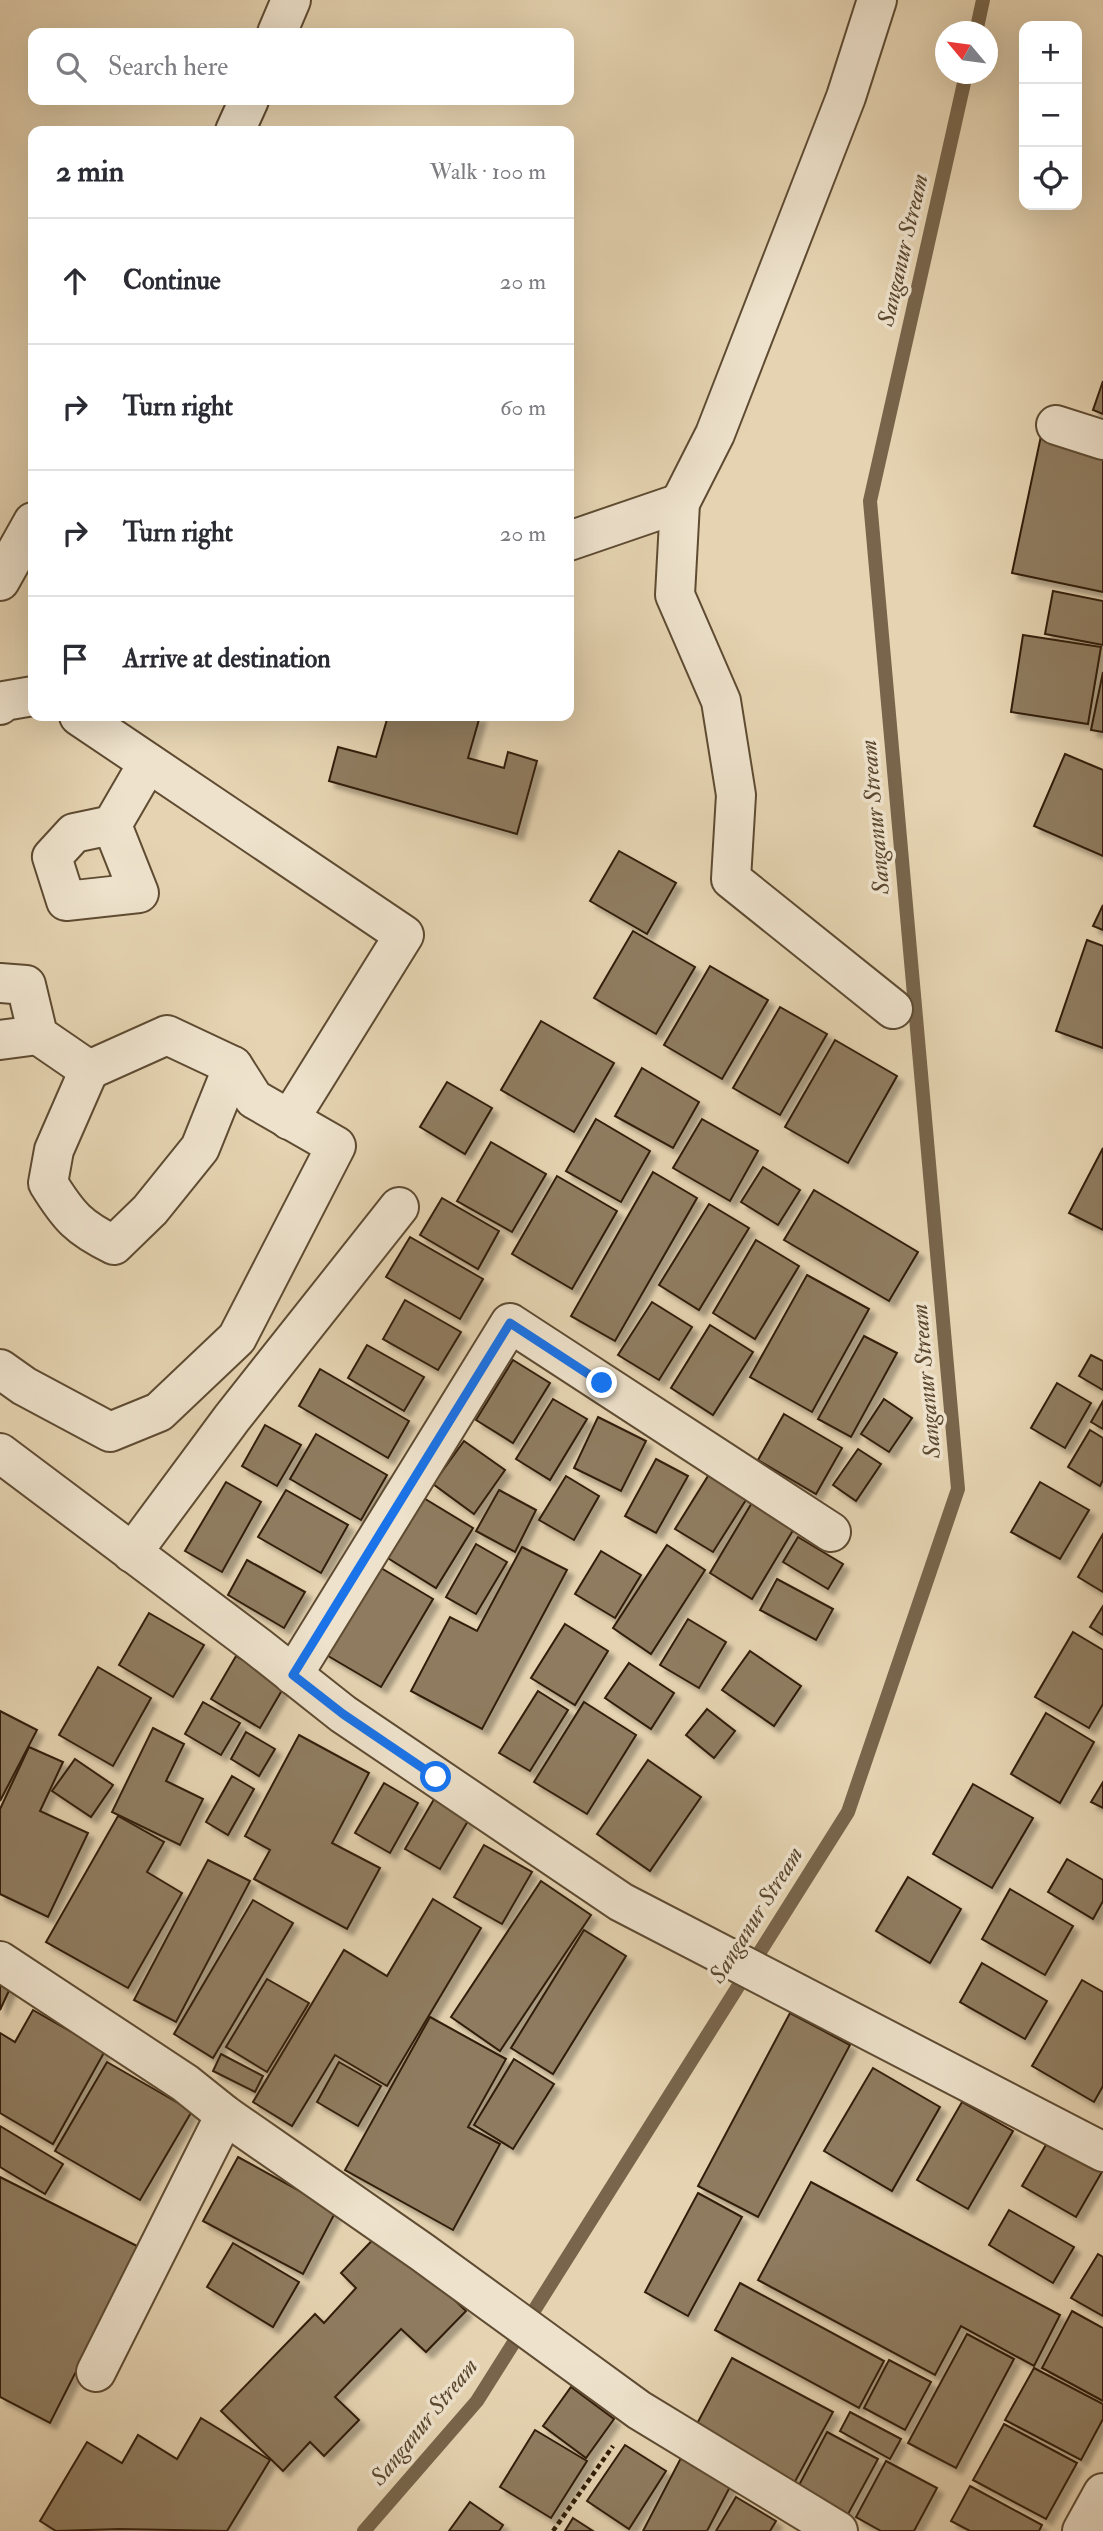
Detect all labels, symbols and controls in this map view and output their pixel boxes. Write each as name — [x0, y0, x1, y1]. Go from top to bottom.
north arrow — [935, 21, 998, 84]
map controls — [1019, 21, 1082, 210]
button: + — [1019, 21, 1082, 84]
search box — [28, 28, 574, 105]
icon: search — [52, 48, 90, 86]
text: Search here — [108, 51, 228, 83]
button: − — [1019, 84, 1082, 147]
button: locate — [1019, 147, 1082, 210]
text: 2 min — [56, 153, 124, 190]
text: Walk · 100 m — [430, 157, 546, 186]
water label: Sanganur Stream — [870, 171, 936, 330]
icon: ahead — [56, 262, 94, 300]
text: Continue — [123, 265, 221, 297]
text: 20 m — [500, 267, 546, 296]
icon: right — [56, 388, 94, 426]
text: Turn right — [123, 391, 233, 423]
text: 60 m — [500, 393, 546, 422]
icon: right — [56, 514, 94, 552]
text: Turn right — [123, 517, 233, 549]
text: 20 m — [500, 519, 546, 548]
icon: arrive — [56, 640, 94, 678]
text: Arrive at destination — [123, 643, 331, 675]
water label: Sanganur Stream — [853, 738, 897, 897]
water label: Sanganur Stream — [904, 1302, 948, 1461]
route end — [586, 1367, 617, 1398]
route start — [420, 1761, 451, 1792]
water label: Sanganur Stream — [701, 1841, 810, 1990]
water label: Sanganur Stream — [362, 2352, 485, 2493]

